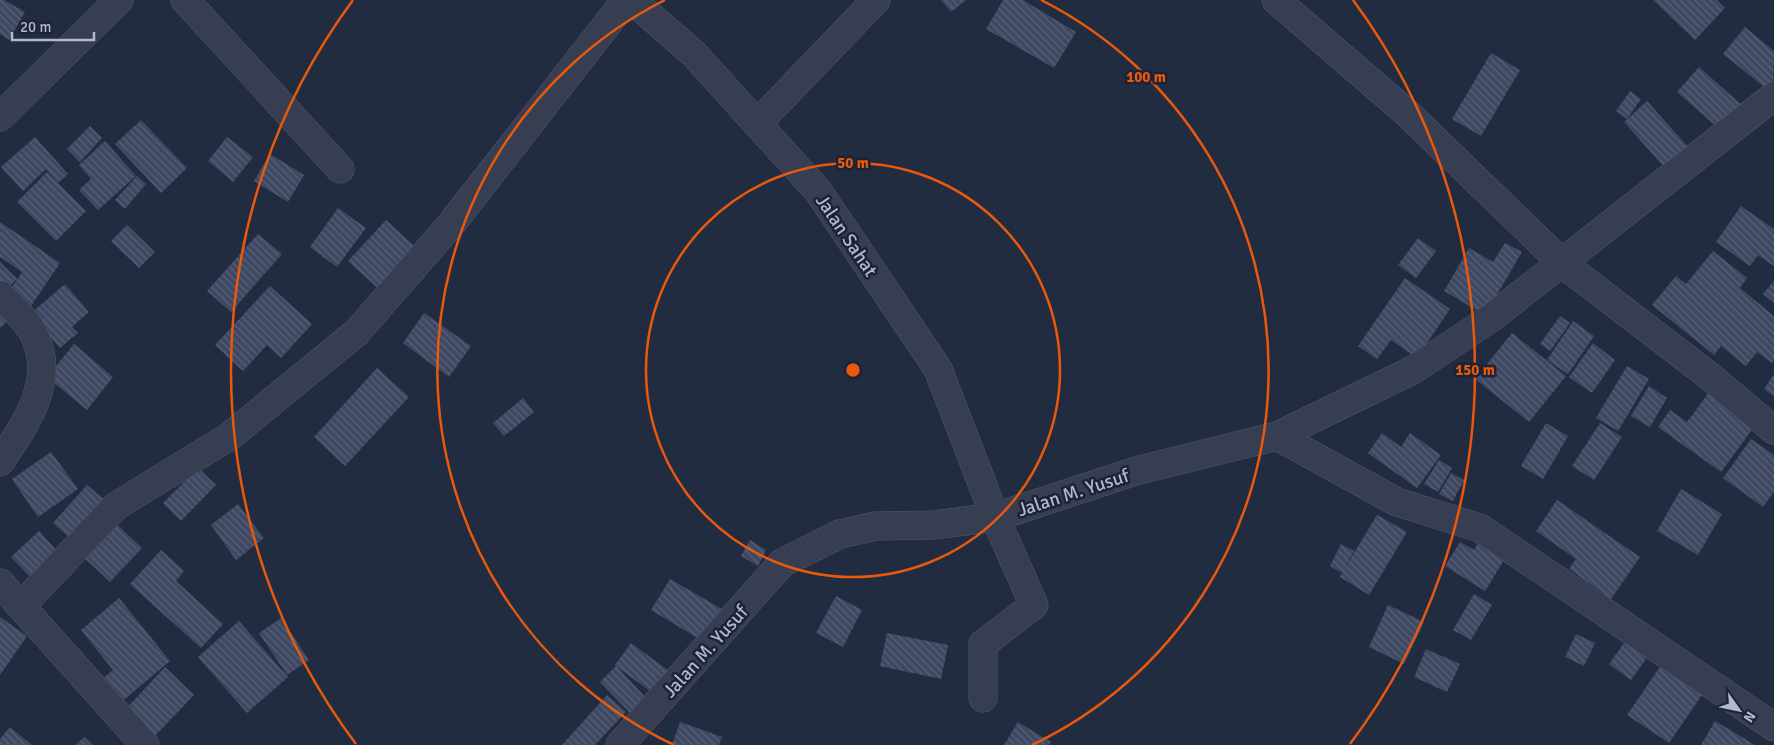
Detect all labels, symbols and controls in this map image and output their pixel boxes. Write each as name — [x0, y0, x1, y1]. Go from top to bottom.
scale bar — [12, 10, 95, 42]
text: 20 m — [20, 18, 51, 36]
text: 100 m — [1126, 68, 1166, 86]
text: 50 m — [837, 154, 869, 172]
street label: Jalan Sahat — [810, 190, 883, 282]
centre of rings — [844, 361, 862, 379]
text: 150 m — [1455, 361, 1495, 379]
street label: Jalan M. Yusuf — [1014, 463, 1134, 522]
street label: Jalan M. Yusuf — [658, 599, 755, 703]
north arrow — [1714, 685, 1764, 735]
text: N — [1740, 708, 1759, 726]

